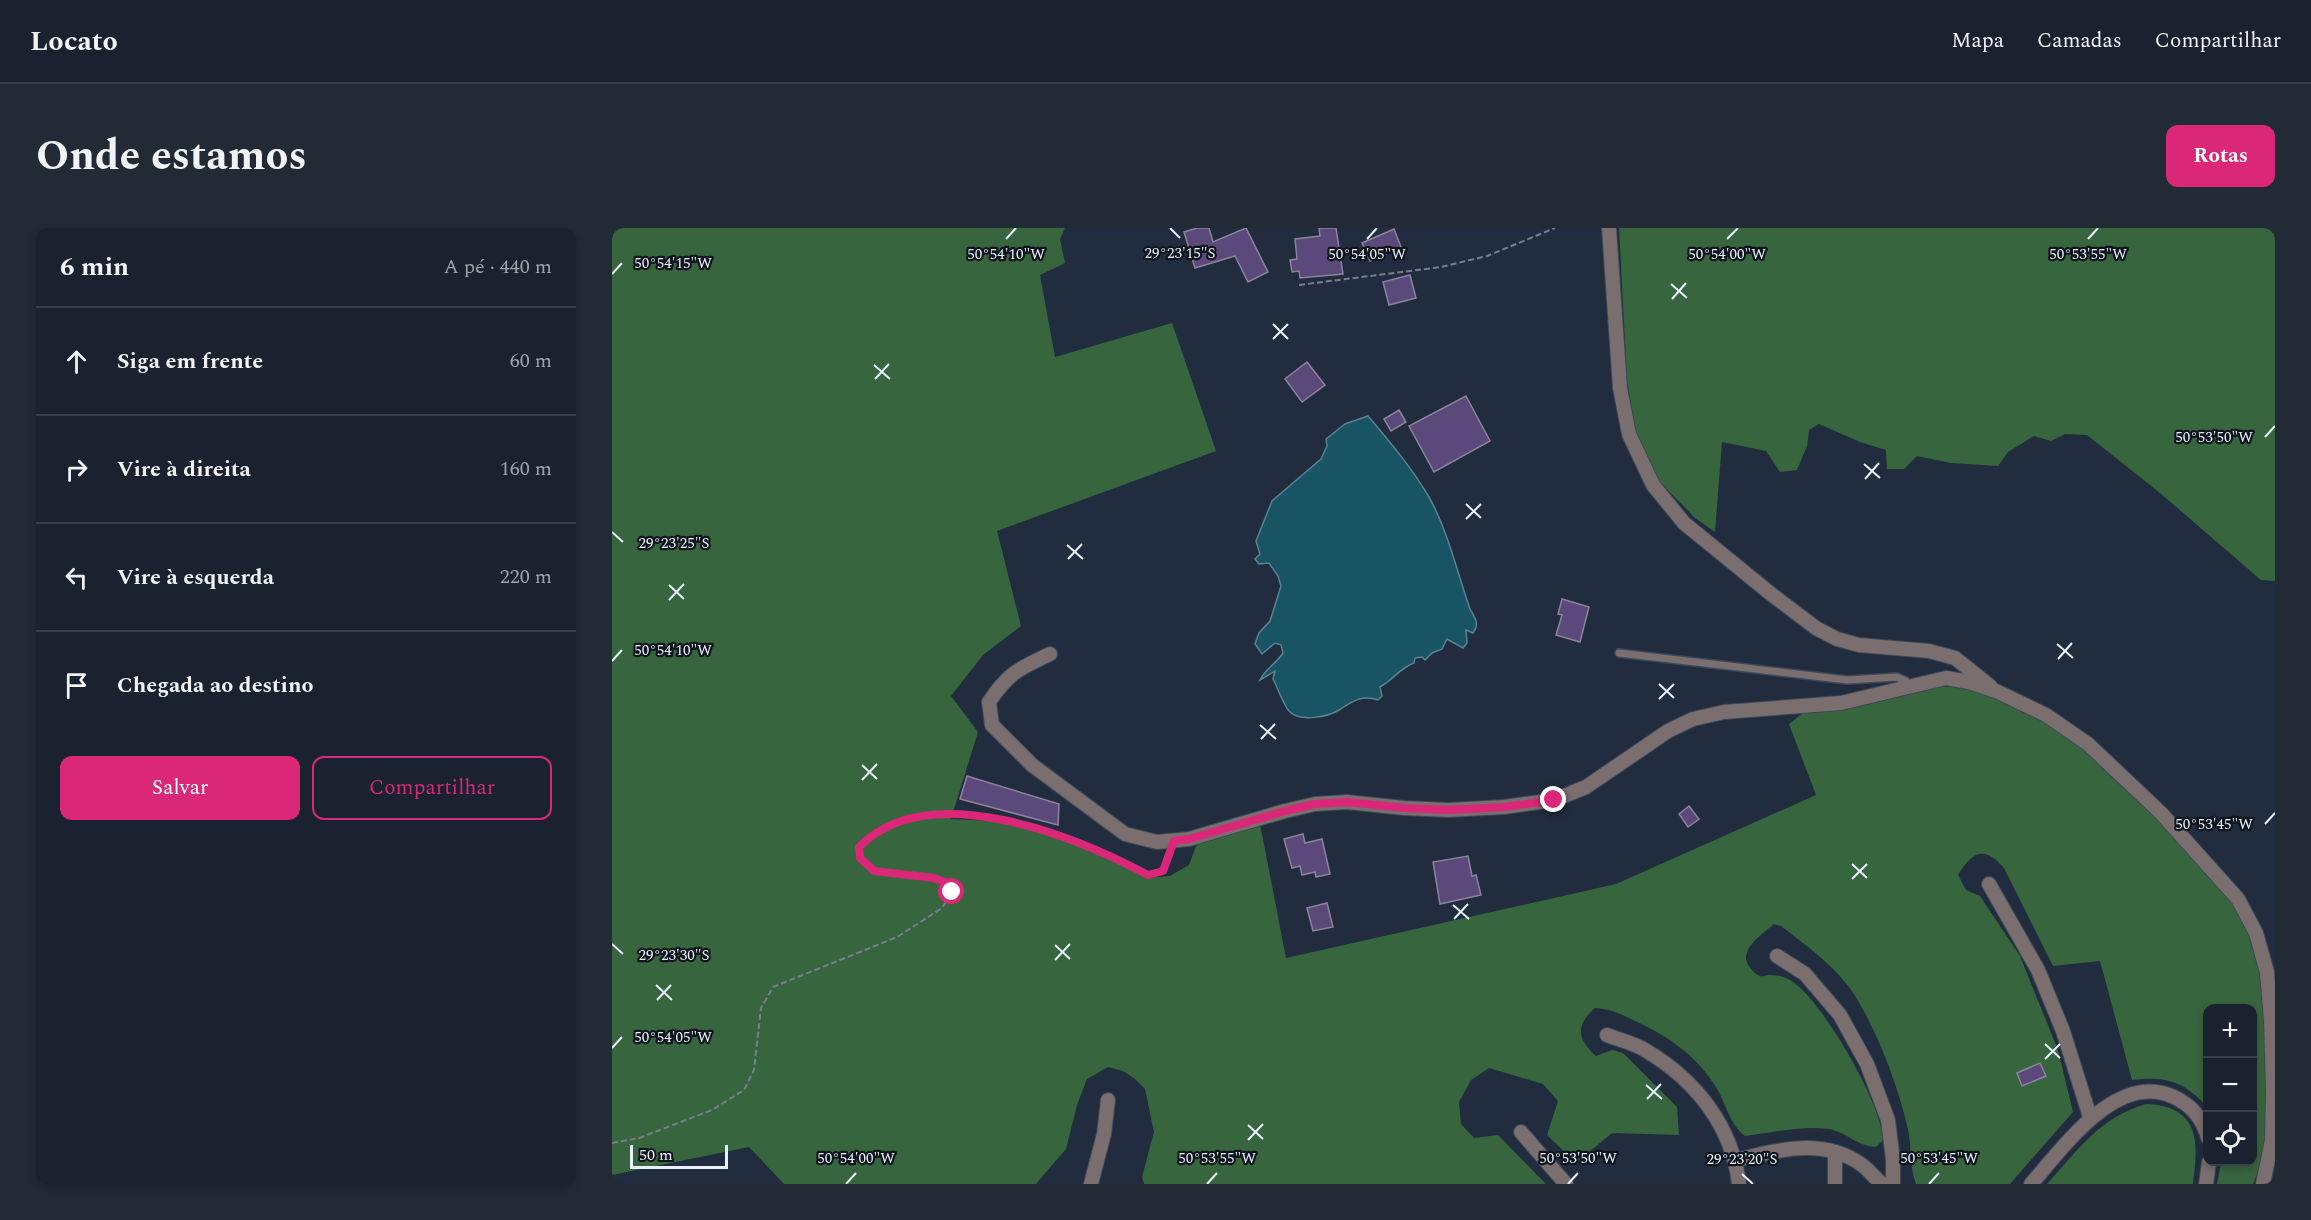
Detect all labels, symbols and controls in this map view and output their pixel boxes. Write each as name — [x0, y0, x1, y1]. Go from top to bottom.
text: Locato — [30, 20, 118, 63]
text: Mapa — [1951, 25, 2004, 57]
text: Camadas — [2037, 25, 2122, 57]
text: Compartilhar — [2155, 25, 2281, 57]
text: Onde estamos — [36, 125, 307, 188]
button: Rotas — [2166, 125, 2275, 187]
text: 29°23'15"S — [1145, 242, 1216, 265]
text: 50°54'10"W — [967, 243, 1045, 266]
text: 50°54'05"W — [1328, 243, 1406, 266]
text: 50°54'00"W — [1688, 243, 1766, 266]
text: 50°53'55"W — [2049, 243, 2127, 266]
text: 6 min — [60, 247, 129, 287]
text: A pé · 440 m — [444, 252, 552, 282]
text: 50°54'15"W — [634, 252, 712, 275]
icon: ahead — [60, 345, 93, 378]
text: Siga em frente — [117, 345, 263, 378]
text: 60 m — [510, 346, 552, 376]
text: 50°53'50"W — [2175, 426, 2253, 449]
icon: right — [60, 453, 93, 486]
text: Vire à direita — [117, 453, 251, 486]
text: 160 m — [500, 454, 552, 484]
text: 29°23'25"S — [639, 532, 710, 555]
icon: left — [60, 561, 93, 594]
text: Vire à esquerda — [117, 561, 274, 594]
text: 220 m — [500, 562, 552, 592]
text: 50°54'10"W — [634, 639, 712, 662]
icon: arrive — [60, 669, 93, 702]
text: Chegada ao destino — [117, 669, 314, 702]
button: Salvar — [60, 756, 300, 820]
button: Compartilhar — [312, 756, 552, 820]
route end — [1540, 786, 1566, 812]
text: 50°53'45"W — [2175, 813, 2253, 836]
route start — [938, 878, 964, 904]
text: 29°23'30"S — [639, 944, 710, 967]
map controls — [2203, 1004, 2257, 1166]
button: + — [2203, 1004, 2257, 1058]
text: 50°54'05"W — [634, 1026, 712, 1049]
button: − — [2203, 1058, 2257, 1112]
button: locate — [2203, 1112, 2257, 1166]
scale bar — [630, 1142, 728, 1170]
text: 50 m — [639, 1143, 673, 1167]
text: 50°54'00"W — [817, 1147, 895, 1170]
text: 50°53'55"W — [1178, 1147, 1256, 1170]
text: 50°53'50"W — [1539, 1147, 1617, 1170]
text: 50°53'45"W — [1900, 1147, 1978, 1170]
text: 29°23'20"S — [1707, 1148, 1778, 1171]

